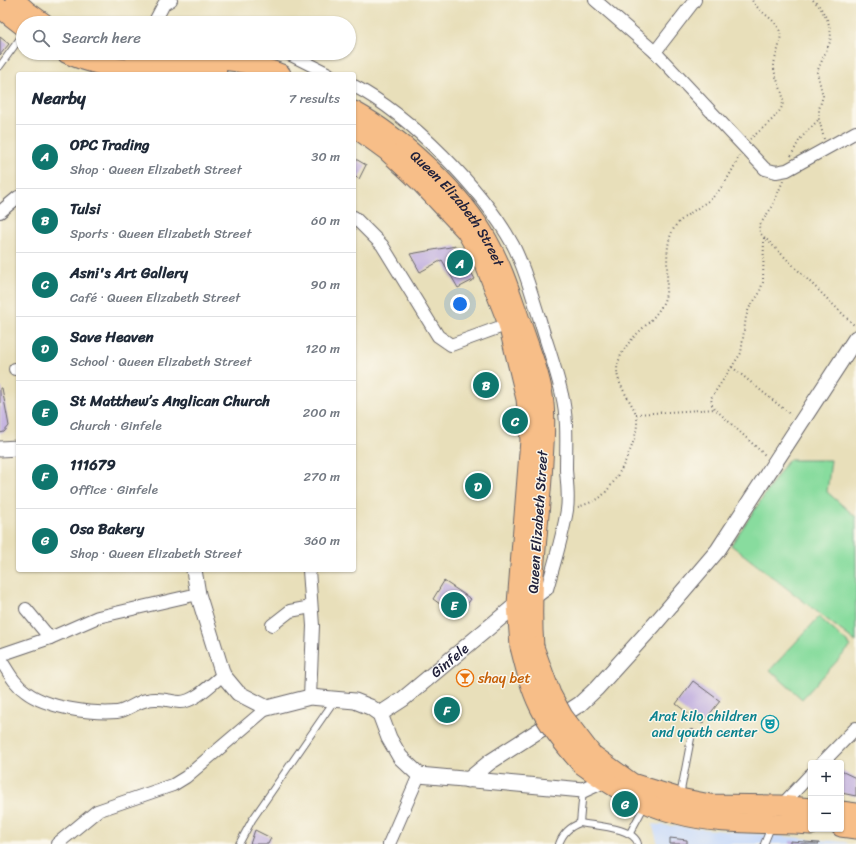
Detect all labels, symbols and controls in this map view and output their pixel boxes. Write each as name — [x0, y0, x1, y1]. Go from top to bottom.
search box — [16, 16, 356, 60]
text: Search here — [62, 25, 141, 51]
icon: search — [30, 27, 52, 49]
text: Nearby — [32, 83, 86, 113]
text: 7 results — [289, 87, 340, 110]
text: OPC Trading — [70, 132, 150, 158]
street label: Queen Elizabeth Street — [404, 144, 512, 272]
text: A — [41, 145, 49, 168]
text: 30 m — [311, 145, 340, 168]
text: Shop · Queen Elizabeth Street — [70, 158, 242, 181]
text: Tulsi — [70, 196, 100, 222]
text: B — [41, 209, 49, 232]
text: 60 m — [311, 209, 340, 232]
text: Sports · Queen Elizabeth Street — [70, 222, 251, 245]
pin: A — [447, 248, 473, 278]
text: Asni's Art Gallery — [70, 260, 188, 286]
text: C — [41, 273, 49, 296]
text: 90 m — [310, 273, 340, 296]
text: Café · Queen Elizabeth Street — [70, 286, 240, 309]
your location — [450, 294, 470, 314]
text: Save Heaven — [70, 324, 154, 350]
text: D — [41, 337, 49, 360]
text: 120 m — [305, 337, 340, 360]
text: School · Queen Elizabeth Street — [70, 350, 252, 373]
pin: B — [473, 370, 499, 400]
text: St Matthew’s Anglican Church — [70, 388, 270, 414]
text: E — [41, 401, 49, 424]
text: 200 m — [303, 401, 340, 424]
pin: C — [502, 406, 528, 436]
text: Church · Ginfele — [70, 414, 162, 437]
street label: Queen Elizabeth Street — [521, 448, 556, 594]
text: 111679 — [70, 452, 116, 478]
text: F — [41, 465, 49, 488]
text: 270 m — [303, 465, 340, 488]
pin: D — [465, 471, 491, 501]
text: Office · Ginfele — [70, 478, 158, 501]
text: Osa Bakery — [70, 516, 144, 542]
text: G — [41, 529, 49, 552]
text: 360 m — [304, 529, 340, 552]
text: Shop · Queen Elizabeth Street — [70, 542, 242, 565]
pin: E — [441, 590, 467, 620]
street label: Ginfele — [425, 636, 475, 684]
place label: shay bet — [477, 666, 531, 691]
bar icon: shay bet — [455, 668, 475, 688]
pin: F — [434, 695, 460, 725]
place label: Arat kilo children and youth center — [648, 704, 758, 745]
theatre icon: Arat kilo children and youth center — [760, 714, 780, 734]
map controls — [808, 760, 844, 832]
button: + — [808, 760, 844, 796]
pin: G — [612, 789, 638, 819]
button: − — [808, 796, 844, 832]

